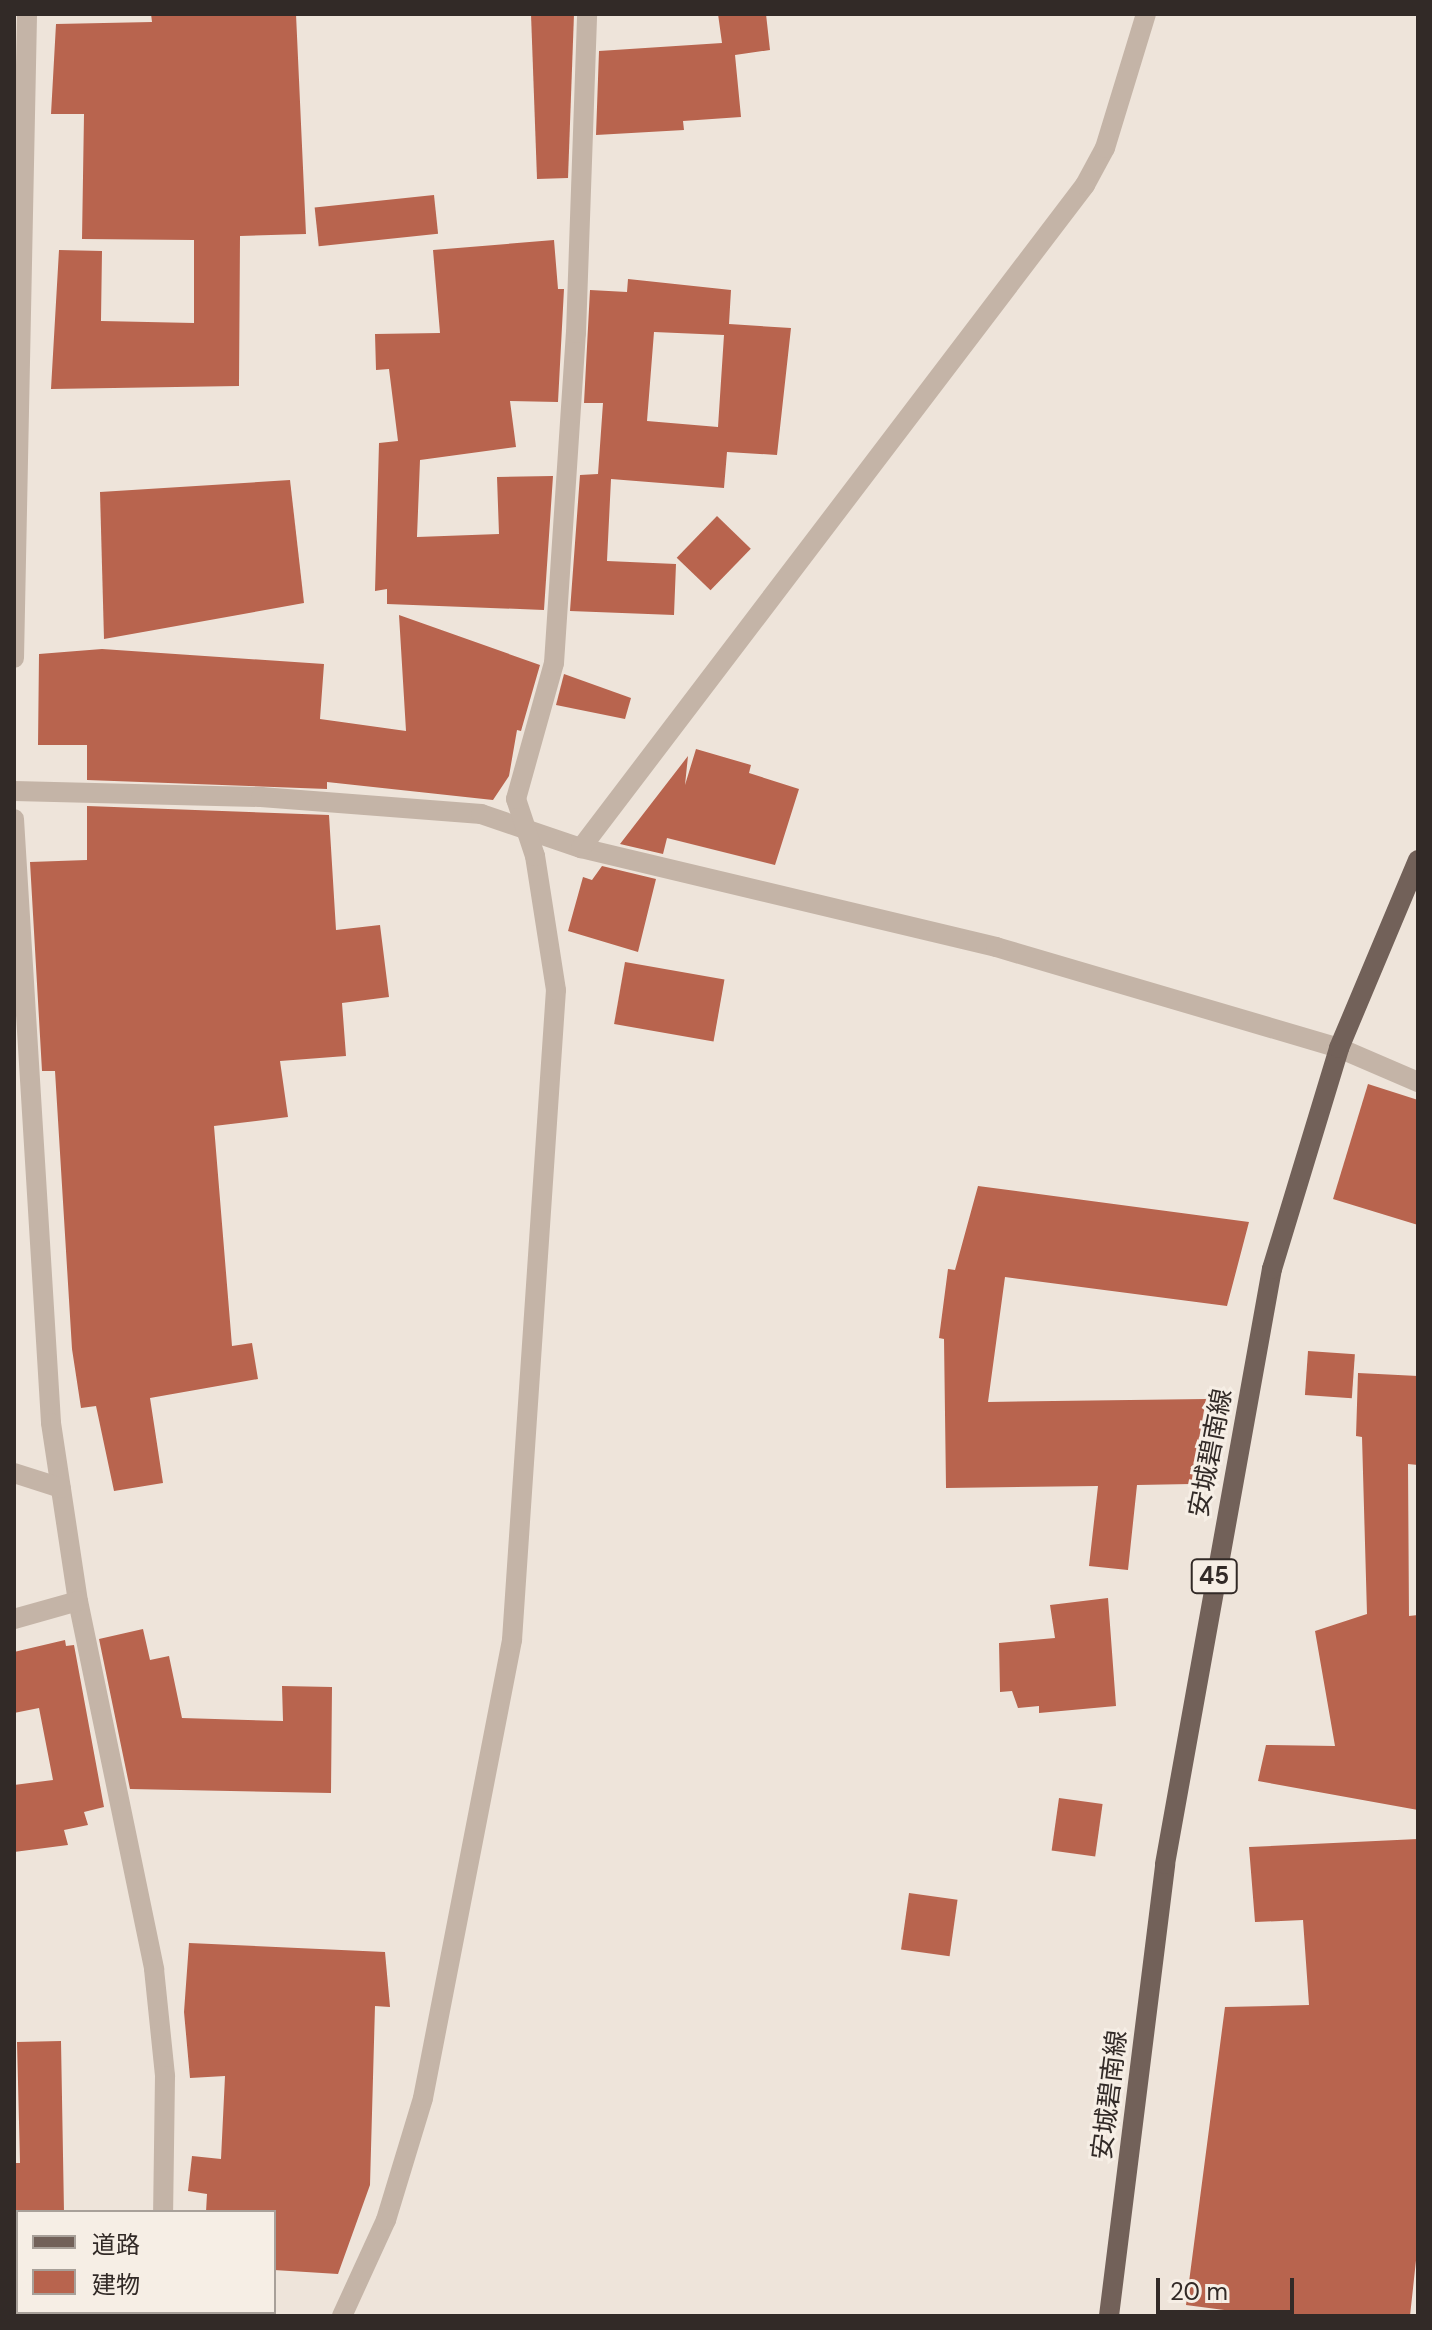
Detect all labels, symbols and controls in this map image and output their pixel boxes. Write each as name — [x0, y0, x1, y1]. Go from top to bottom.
street label: 安城碧南線 — [1183, 1386, 1239, 1520]
road number: 45 — [1190, 1556, 1238, 1596]
street label: 安城碧南線 — [1087, 2029, 1133, 2161]
legend — [16, 2210, 276, 2314]
text: 道路 — [92, 2229, 140, 2260]
scale bar — [1160, 2262, 1298, 2312]
text: 建物 — [92, 2269, 140, 2300]
text: 20 m — [1170, 2276, 1228, 2307]

